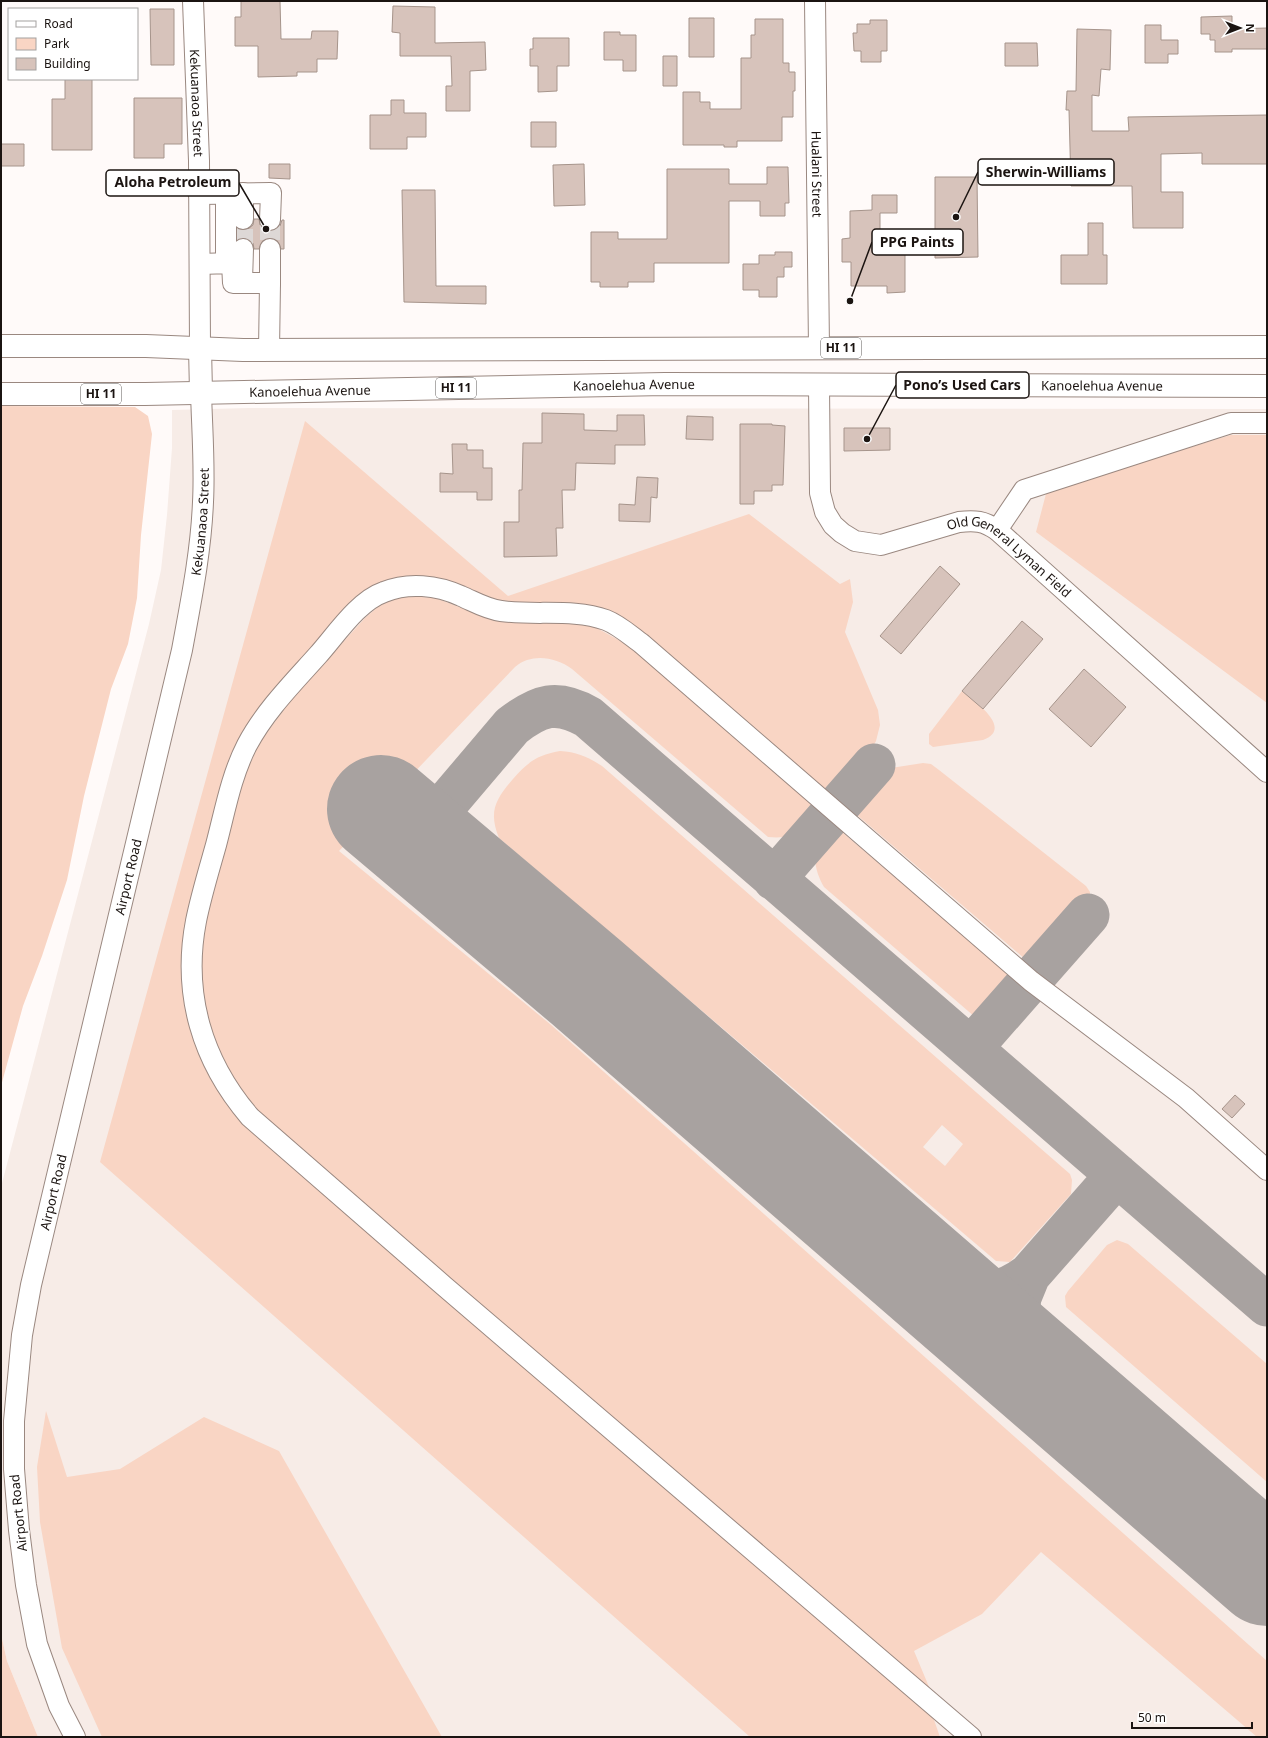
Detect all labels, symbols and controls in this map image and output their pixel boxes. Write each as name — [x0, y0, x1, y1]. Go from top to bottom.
legend — [8, 8, 138, 80]
north arrow — [1220, 8, 1260, 48]
text: Road — [44, 15, 73, 32]
text: N — [1243, 24, 1258, 32]
text: Park — [44, 35, 70, 52]
street label: Kekuanaoa Street — [186, 49, 208, 158]
text: Building — [44, 55, 91, 72]
street label: Hualani Street — [807, 130, 826, 218]
callout: Sherwin-Williams — [978, 159, 1114, 185]
text: Sherwin-Williams — [986, 162, 1106, 181]
callout: Aloha Petroleum — [106, 170, 239, 196]
text: Aloha Petroleum — [115, 172, 231, 191]
callout: PPG Paints — [872, 229, 963, 255]
text: PPG Paints — [880, 232, 954, 251]
road number: HI 11 — [821, 338, 861, 358]
callout: Pono’s Used Cars — [896, 372, 1029, 398]
street label: Kanoelehua Avenue — [573, 375, 695, 395]
text: Pono’s Used Cars — [903, 375, 1021, 394]
street label: Kanoelehua Avenue — [1041, 376, 1163, 395]
road number: HI 11 — [436, 378, 476, 398]
street label: Kanoelehua Avenue — [249, 381, 371, 401]
road number: HI 11 — [81, 384, 121, 404]
street label: Kekuanaoa Street — [186, 468, 213, 577]
street label: Old General Lyman Field — [944, 512, 1075, 601]
street label: Airport Road — [110, 837, 146, 917]
street label: Airport Road — [35, 1152, 71, 1232]
street label: Airport Road — [5, 1473, 31, 1553]
scale bar — [1132, 1704, 1252, 1730]
text: 50 m — [1138, 1709, 1166, 1726]

